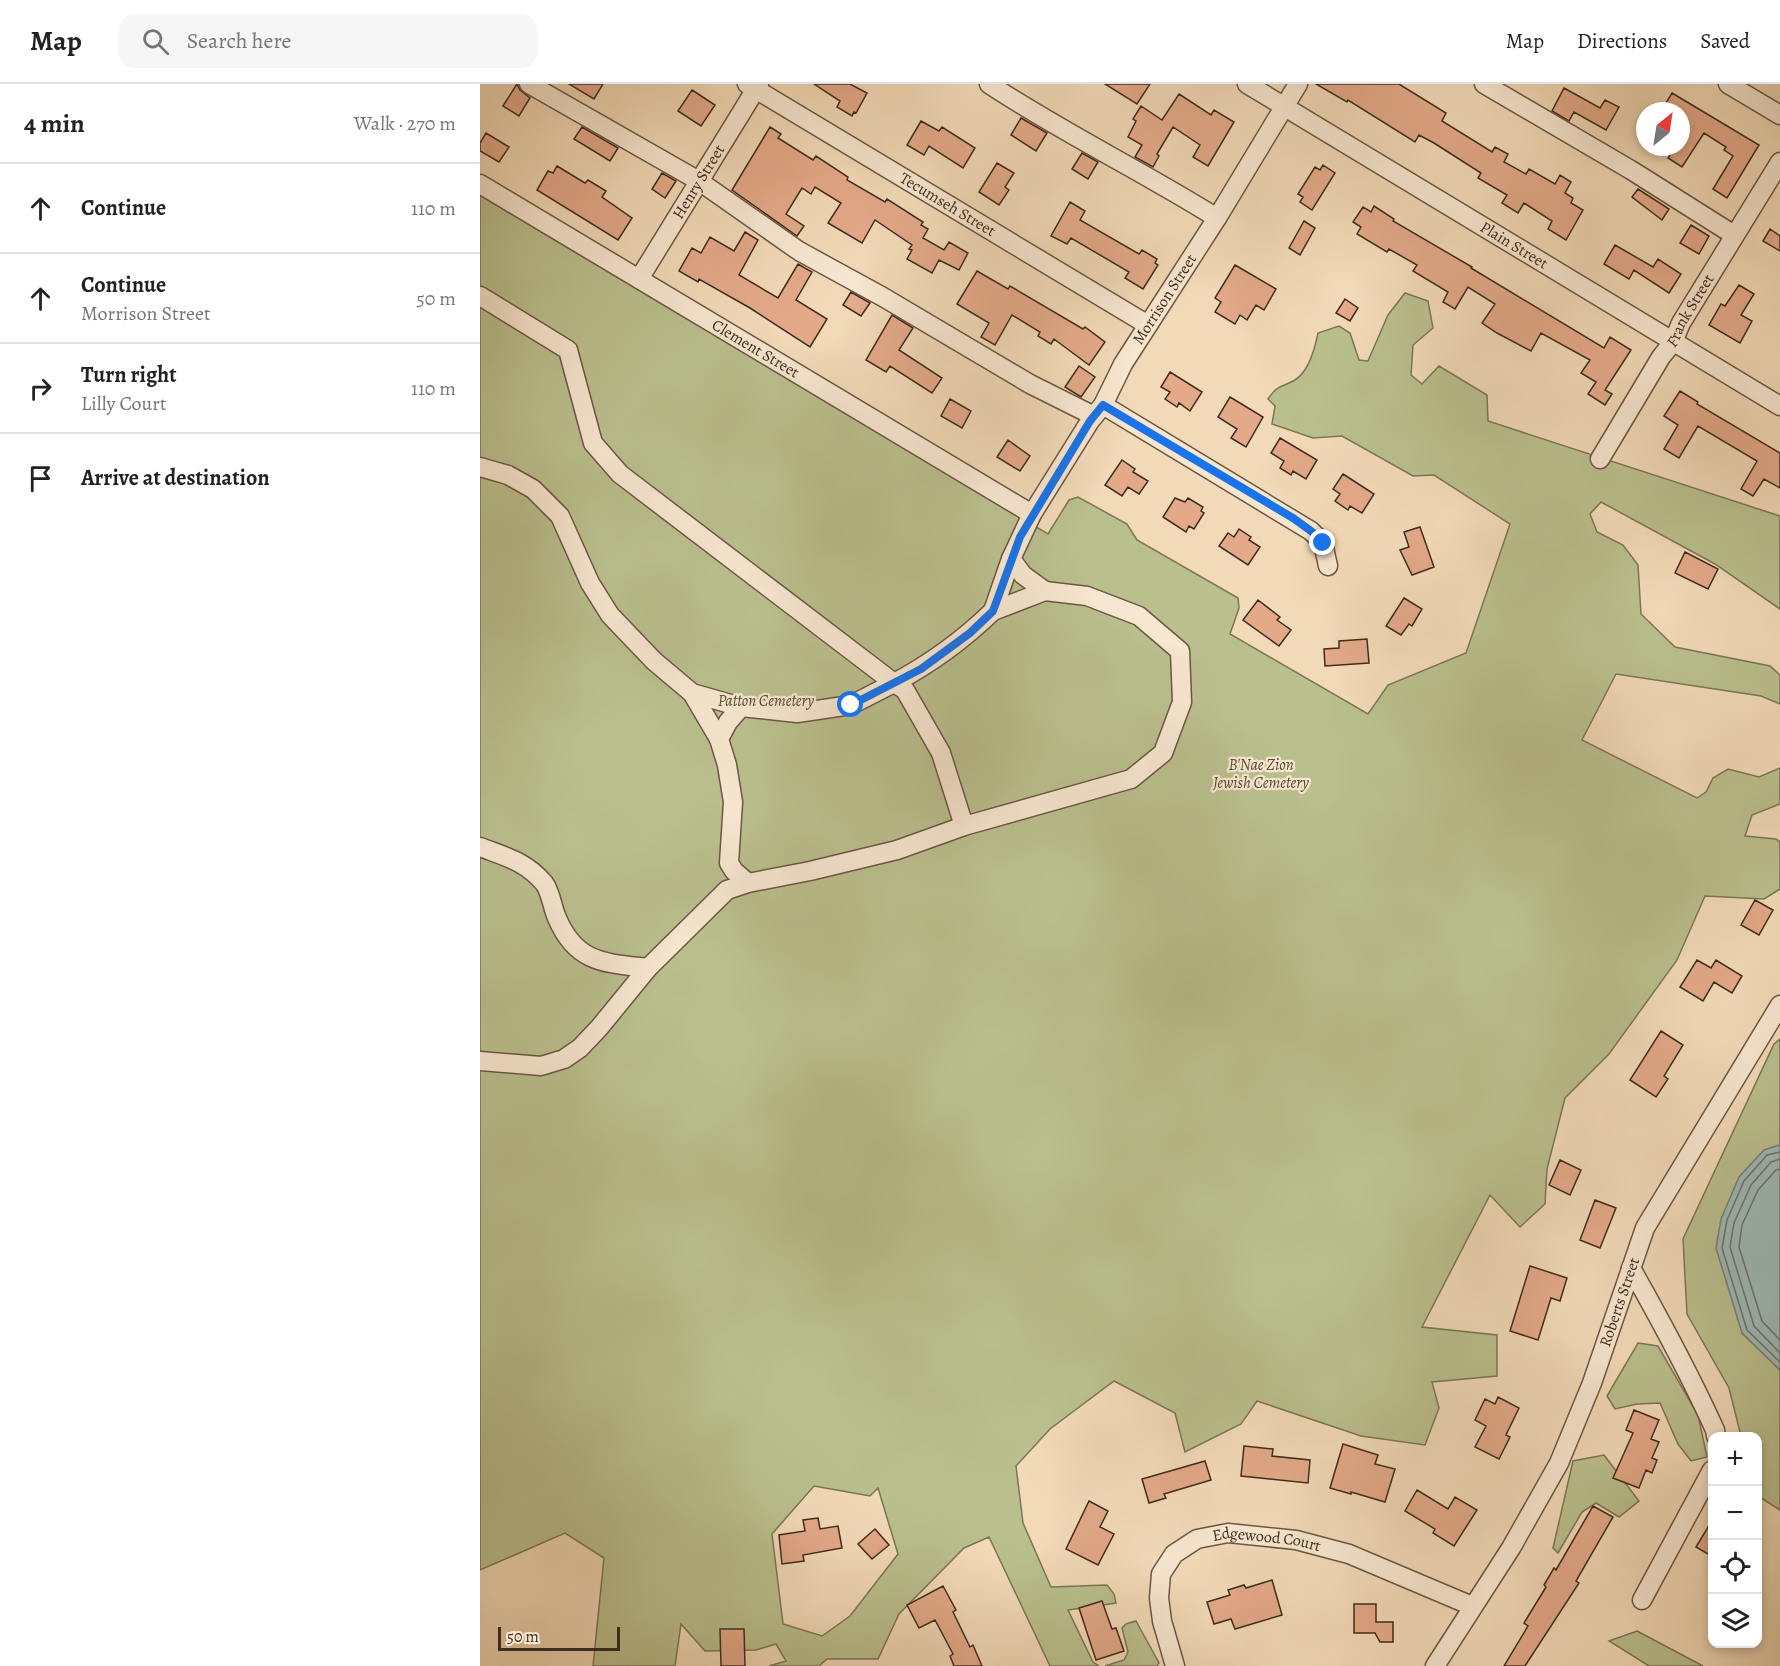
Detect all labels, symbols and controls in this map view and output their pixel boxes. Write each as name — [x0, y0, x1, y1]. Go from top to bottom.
search box — [118, 14, 538, 68]
text: Map — [30, 22, 82, 60]
icon: search — [139, 25, 172, 58]
text: Search here — [187, 26, 291, 56]
text: Map — [1506, 27, 1544, 55]
text: Directions — [1577, 27, 1667, 55]
text: Saved — [1700, 27, 1750, 55]
north arrow — [1636, 102, 1690, 156]
text: 4 min — [24, 106, 85, 141]
text: Walk · 270 m — [354, 110, 456, 137]
street label: Henry Street — [667, 140, 730, 223]
street label: Tecumseh Street — [895, 167, 1000, 242]
icon: ahead — [24, 192, 57, 225]
text: Continue — [81, 193, 166, 223]
text: 110 m — [411, 195, 456, 222]
street label: Plain Street — [1476, 216, 1552, 274]
street label: Morrison Street — [1127, 250, 1202, 349]
text: Continue — [81, 270, 166, 300]
street label: Frank Street — [1662, 270, 1720, 352]
icon: ahead — [24, 282, 57, 315]
text: 50 m — [416, 285, 456, 312]
text: Morrison Street — [81, 300, 211, 327]
street label: Clement Street — [708, 314, 803, 383]
text: Turn right — [81, 360, 177, 390]
icon: right — [24, 372, 57, 405]
text: 110 m — [411, 375, 456, 402]
text: Lilly Court — [81, 390, 167, 417]
icon: arrive — [24, 462, 57, 495]
text: Arrive at destination — [81, 463, 270, 493]
route end — [1309, 529, 1335, 555]
park label: Patton Cemetery — [718, 690, 814, 712]
route start — [837, 691, 863, 717]
park label: B'Nae Zion Jewish Cemetery — [1212, 754, 1309, 794]
street label: Roberts Street — [1594, 1255, 1645, 1350]
map controls — [1708, 1432, 1762, 1648]
button: + — [1708, 1432, 1762, 1486]
button: − — [1708, 1486, 1762, 1540]
street label: Edgewood Court — [1211, 1522, 1323, 1557]
button: locate — [1708, 1540, 1762, 1594]
button: layers — [1708, 1594, 1762, 1648]
scale bar — [498, 1624, 620, 1652]
text: 50 m — [507, 1626, 539, 1648]

